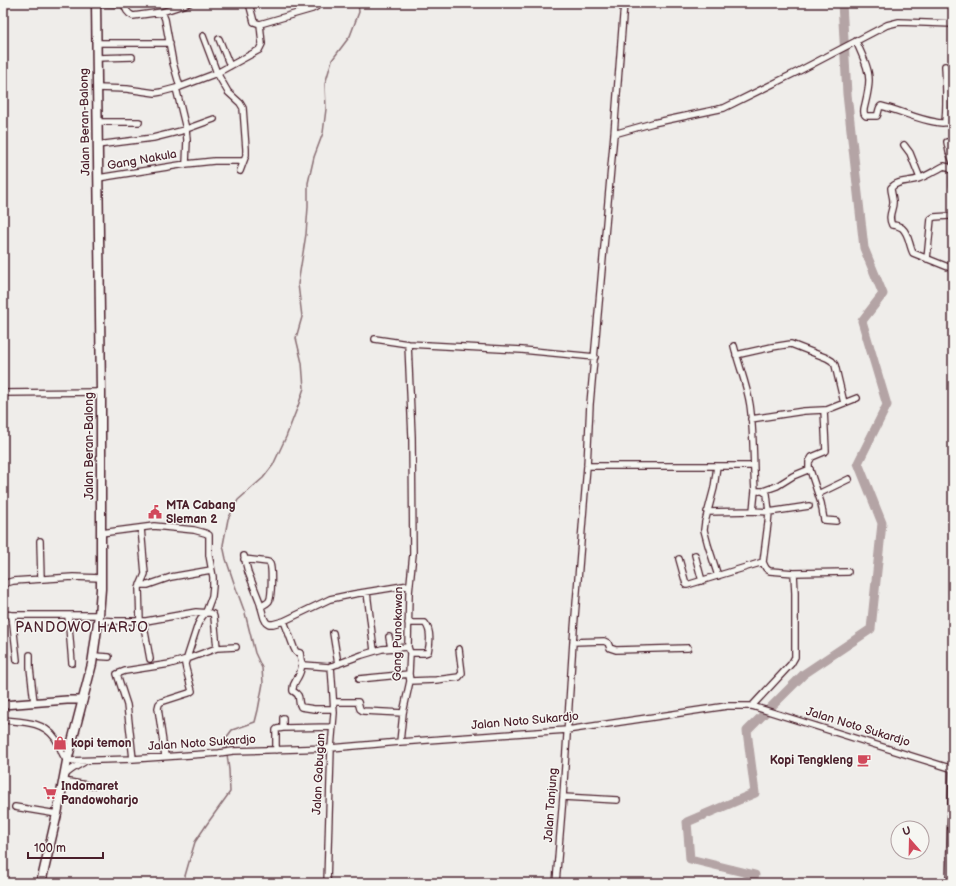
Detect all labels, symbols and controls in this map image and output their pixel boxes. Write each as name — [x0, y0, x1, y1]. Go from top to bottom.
street label: Jalan Beran-Balong — [77, 68, 93, 176]
street label: Gang Nakula — [106, 146, 178, 174]
street label: Jalan Beran-Balong — [82, 392, 97, 500]
place label: MTA Cabang Sleman 2 — [166, 498, 236, 527]
public building icon: MTA Cabang Sleman 2 — [147, 504, 163, 520]
street label: Gang Punokawan — [390, 586, 406, 681]
district label: PANDOWO HARJO — [15, 619, 149, 636]
street label: Jalan Noto Sukardjo — [804, 704, 912, 750]
street label: Jalan Noto Sukardjo — [470, 709, 580, 733]
street label: Jalan Noto Sukardjo — [148, 732, 257, 754]
street label: Jalan Gabugan — [309, 733, 329, 815]
shop icon: kopi temon — [52, 735, 68, 751]
place label: kopi temon — [71, 736, 132, 751]
cafe icon: Kopi Tengkleng — [856, 752, 872, 768]
place label: Kopi Tengkleng — [770, 753, 853, 768]
street label: Jalan Tanjung — [541, 767, 561, 843]
place label: Indomaret Pandowoharjo — [61, 779, 138, 808]
supermarket icon: Indomaret Pandowoharjo — [42, 785, 58, 801]
north arrow — [890, 820, 930, 860]
text: U — [901, 824, 913, 839]
scale bar — [28, 834, 103, 860]
text: 100 m — [34, 841, 66, 856]

